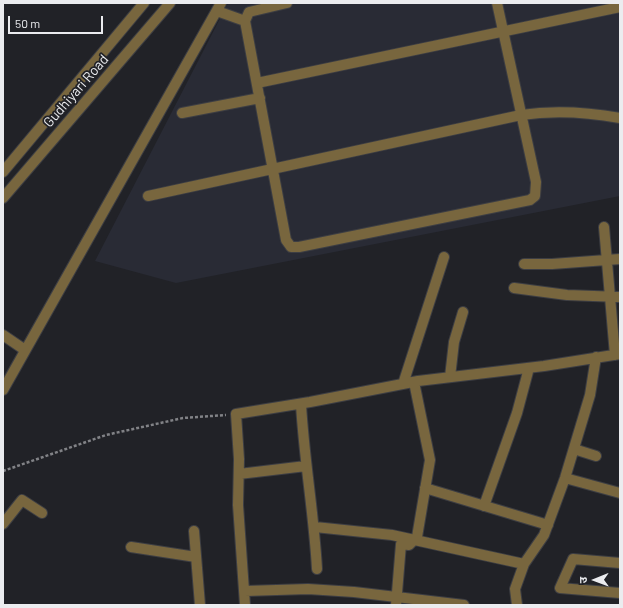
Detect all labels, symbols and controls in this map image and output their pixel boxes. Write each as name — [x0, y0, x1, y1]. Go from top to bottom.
scale bar — [10, 8, 105, 34]
text: 50 m — [15, 16, 40, 30]
street label: Gudhiyari Road — [40, 51, 112, 131]
north arrow — [575, 560, 615, 600]
text: उ — [576, 577, 589, 584]

